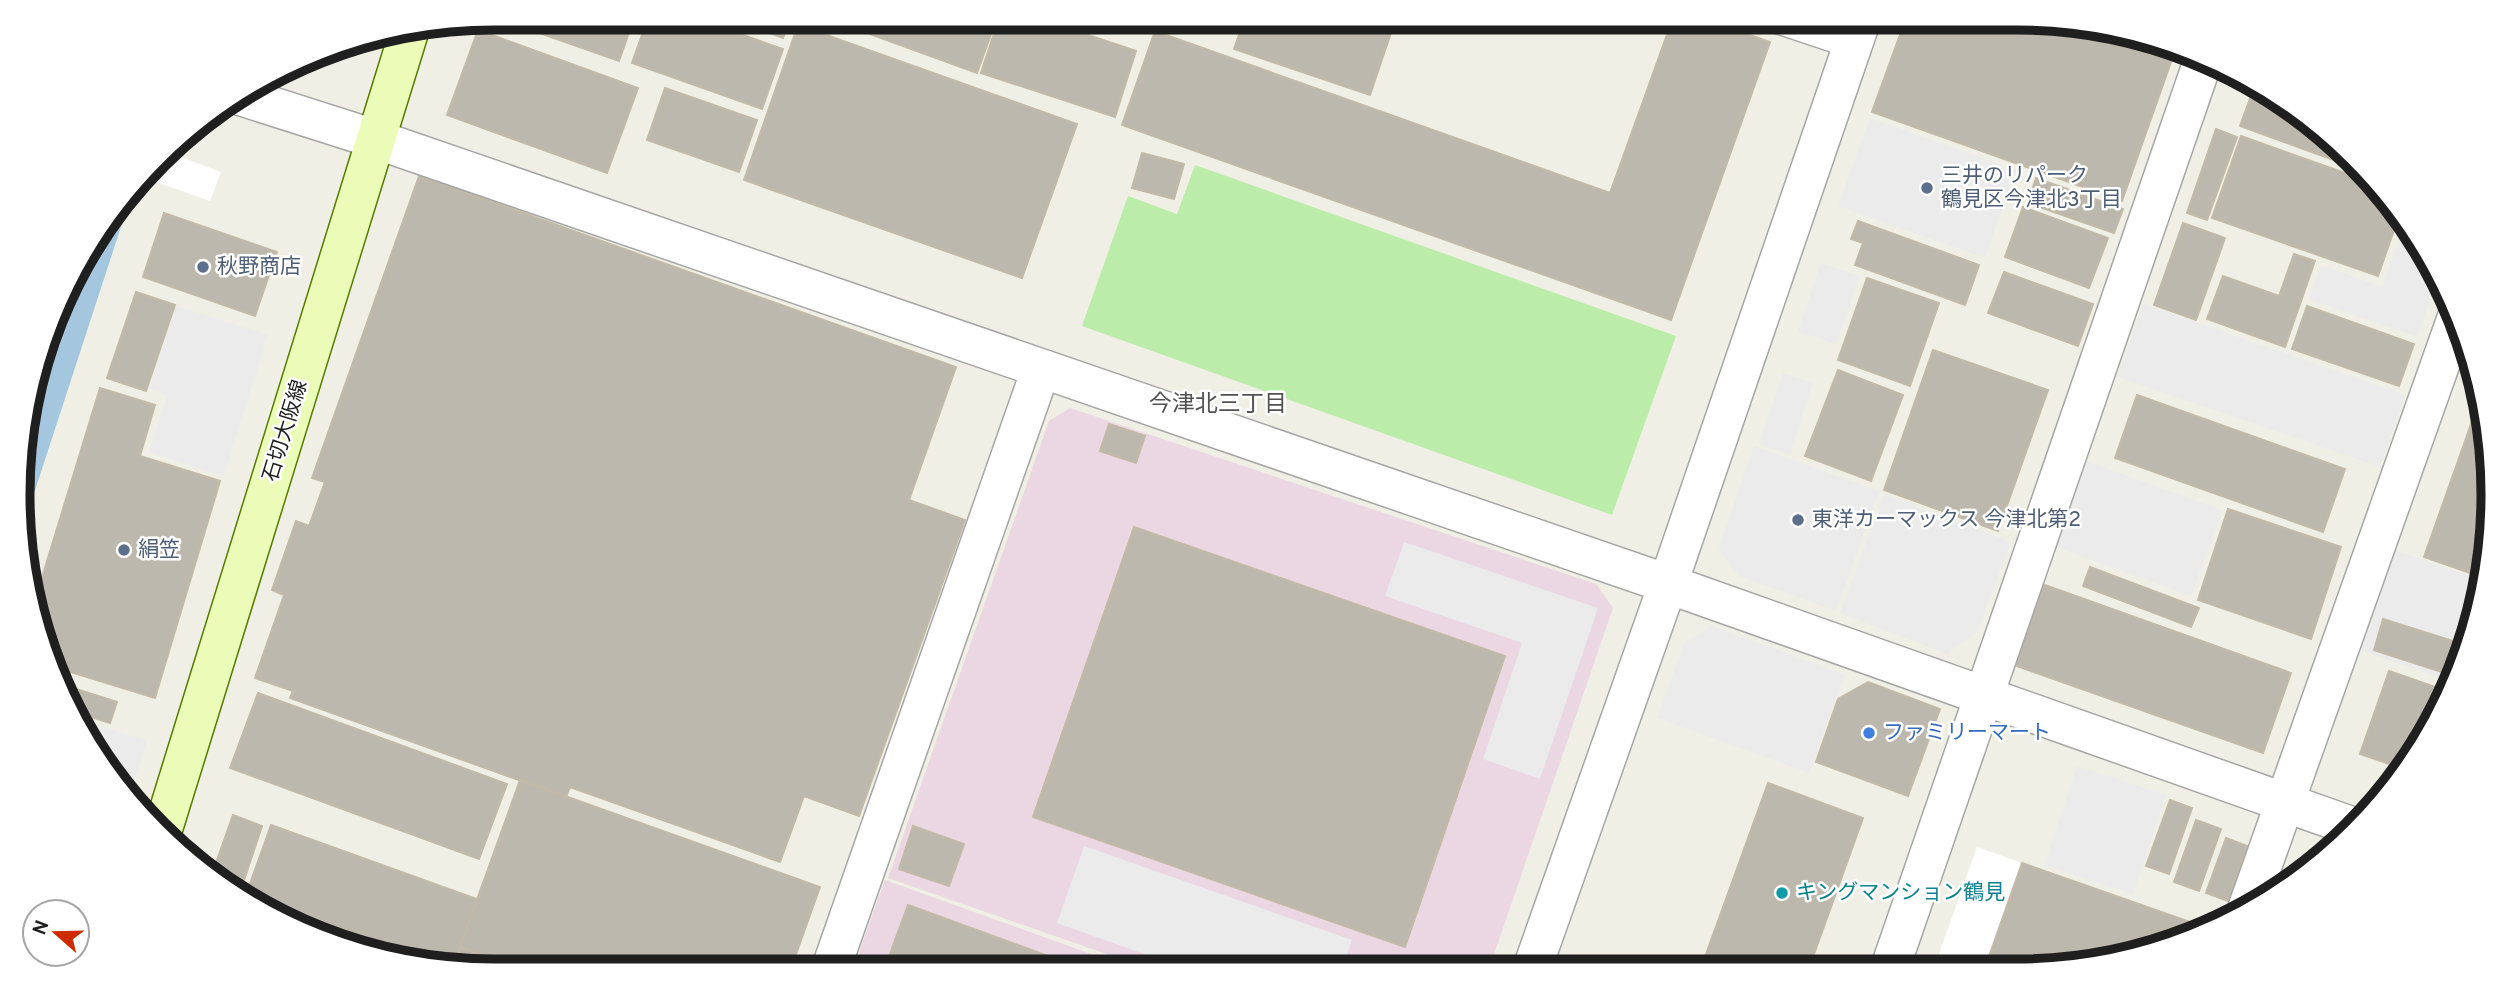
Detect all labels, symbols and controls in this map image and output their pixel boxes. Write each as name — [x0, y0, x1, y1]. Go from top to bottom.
place label: 三井のリパーク 鶴見区今津北3丁目 — [1941, 163, 2122, 214]
marker: 三井のリパーク 鶴見区今津北3丁目 — [1919, 180, 1935, 196]
place label: 秋野商店 — [217, 254, 301, 281]
marker: 秋野商店 — [195, 259, 211, 275]
street label: 石切大阪線 — [258, 377, 314, 485]
district label: 今津北三丁目 — [1149, 391, 1287, 420]
place label: 東洋カーマックス 今津北第2 — [1812, 507, 2081, 534]
marker: 東洋カーマックス 今津北第2 — [1790, 512, 1806, 528]
place label: 絹笠 — [138, 537, 180, 564]
marker: 絹笠 — [116, 542, 132, 558]
place label: ファミリーマート — [1883, 720, 2051, 747]
marker: ファミリーマート — [1861, 725, 1877, 741]
place label: キングマンション鶴見 — [1796, 880, 2005, 907]
marker: キングマンション鶴見 — [1774, 885, 1790, 901]
north arrow — [21, 898, 91, 968]
text: N — [28, 917, 56, 938]

